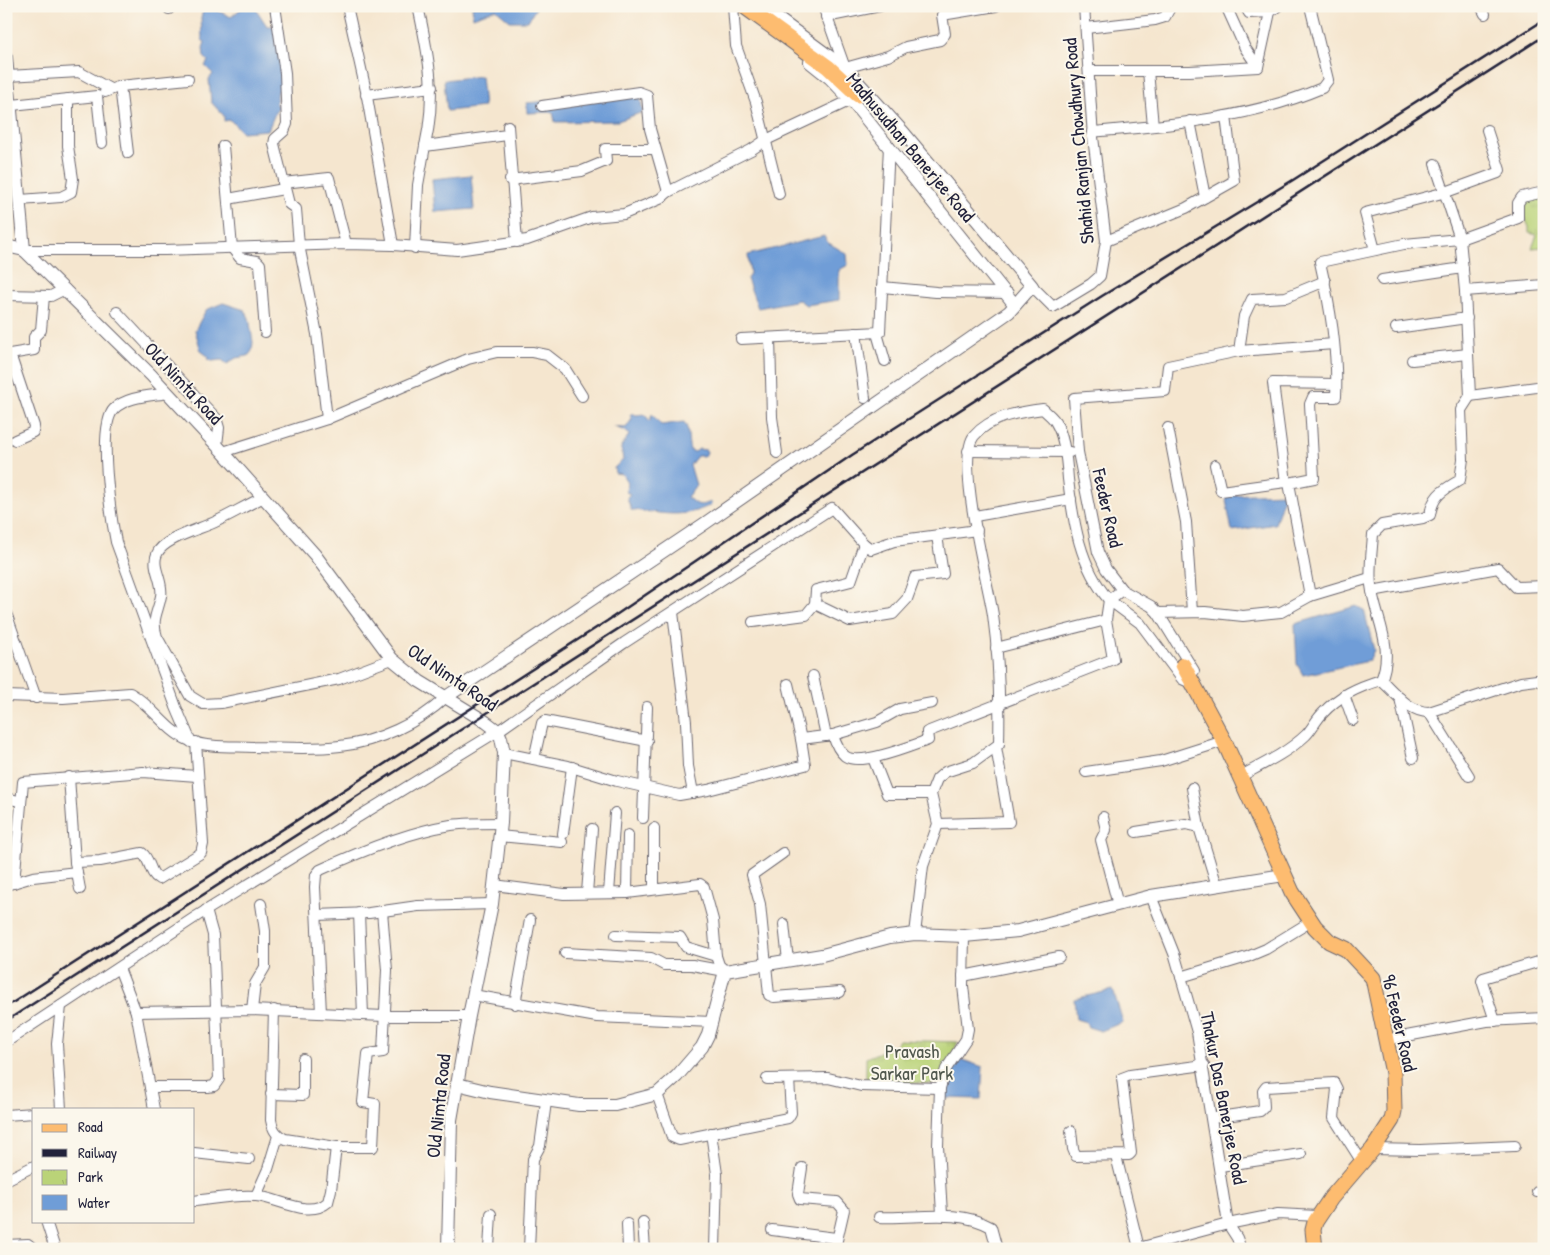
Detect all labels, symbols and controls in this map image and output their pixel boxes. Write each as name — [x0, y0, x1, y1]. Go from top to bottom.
street label: Shahid Ranjan Chowdhury Road — [1056, 36, 1100, 245]
street label: Madhusudhan Banerjee Road — [841, 67, 982, 228]
street label: Old Nimta Road — [139, 336, 229, 430]
street label: Feeder Road — [1086, 465, 1130, 550]
street label: Old Nimta Road — [403, 637, 504, 717]
street label: 96 Feeder Road — [1376, 972, 1424, 1075]
street label: Thakur Das Banerjee Road — [1195, 1009, 1254, 1187]
park label: Pravash Sarkar Park — [871, 1038, 953, 1086]
street label: Old Nimta Road — [420, 1052, 456, 1159]
legend — [32, 1108, 195, 1222]
text: Road — [78, 1116, 103, 1137]
text: Railway — [78, 1142, 117, 1163]
text: Park — [78, 1166, 103, 1187]
text: Water — [78, 1192, 110, 1213]

